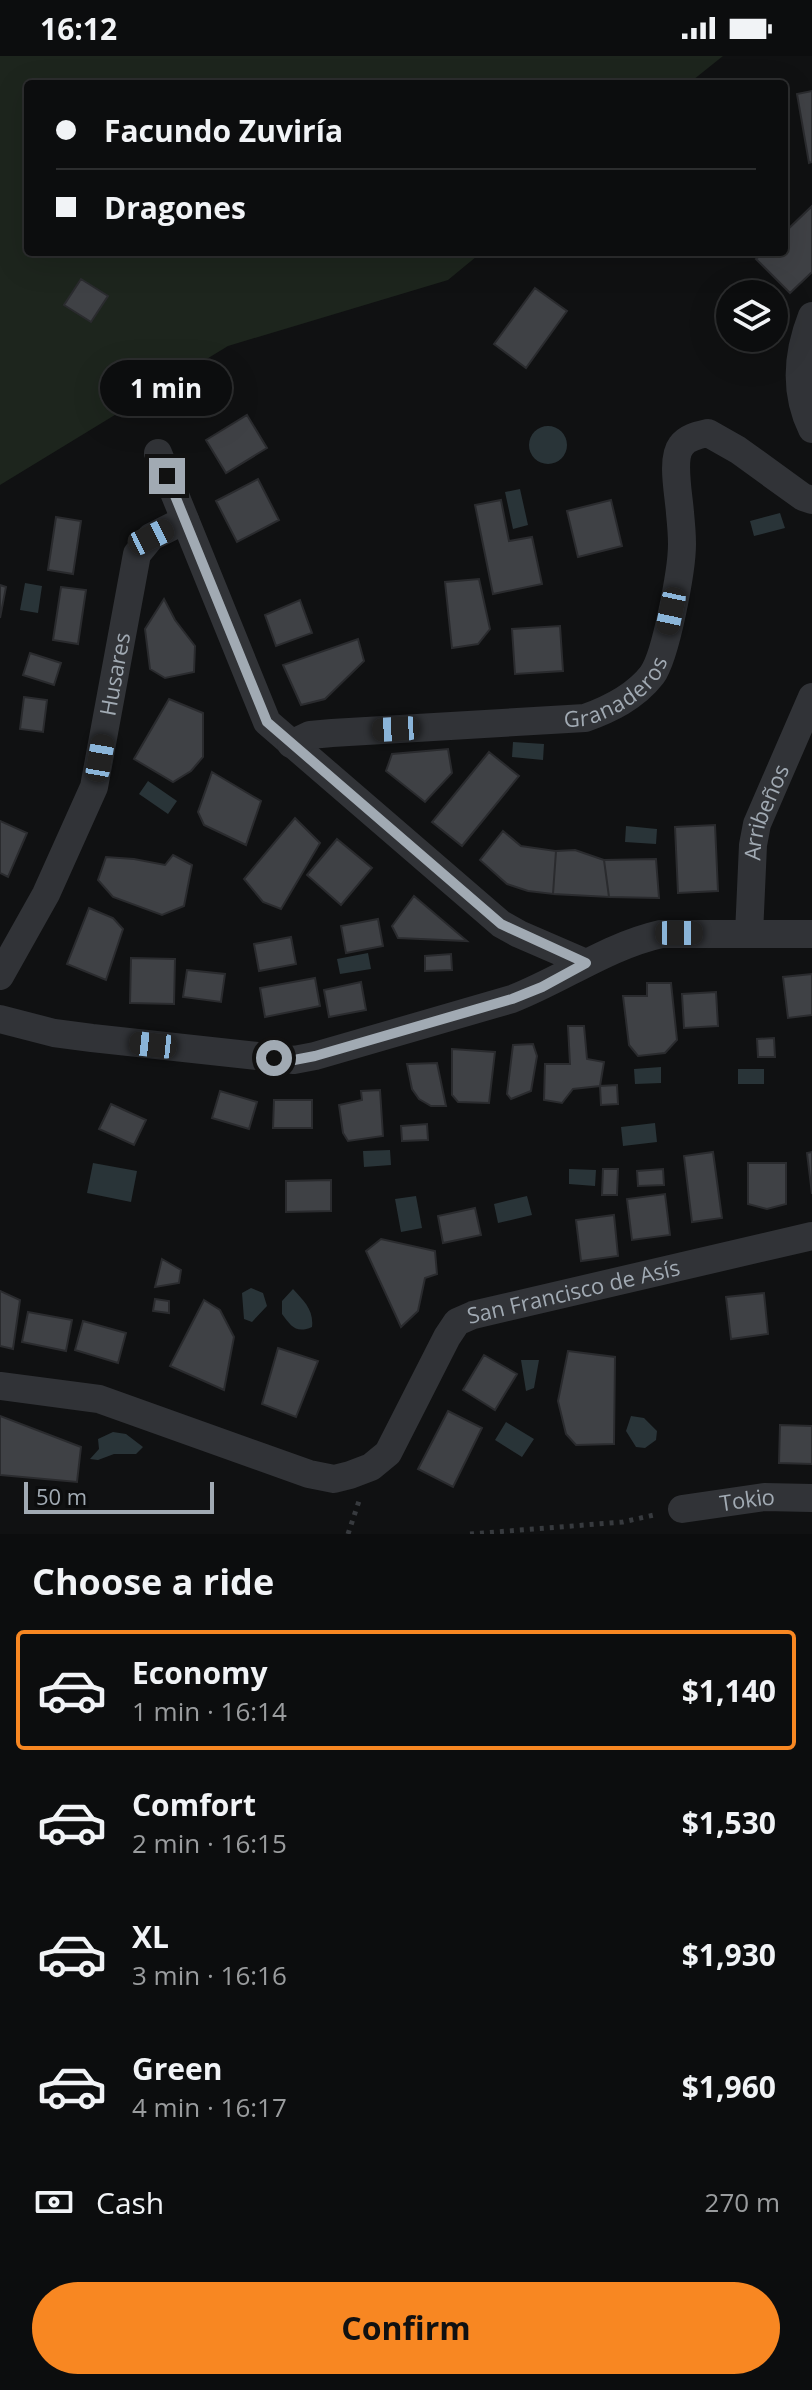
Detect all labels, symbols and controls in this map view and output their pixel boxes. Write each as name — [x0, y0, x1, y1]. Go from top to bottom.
text: 16:12 — [40, 8, 117, 49]
text: Facundo Zuviría — [104, 110, 343, 151]
text: Dragones — [104, 187, 246, 228]
map controls — [716, 280, 788, 352]
button: layers — [716, 280, 788, 352]
callout: 1 min — [101, 360, 233, 416]
text: 1 min — [130, 370, 202, 406]
route end — [149, 458, 185, 494]
car — [124, 516, 178, 558]
car — [654, 585, 688, 637]
street label: Husares — [91, 630, 136, 718]
street label: Granaderos — [563, 652, 673, 733]
car — [371, 716, 421, 742]
car — [84, 732, 116, 784]
street label: Arribeños — [736, 759, 795, 861]
car — [655, 921, 703, 945]
car — [128, 1031, 178, 1059]
route start — [256, 1040, 292, 1076]
street label: San Francisco de Asís — [464, 1251, 683, 1330]
scale bar — [24, 1478, 214, 1514]
text: 50 m — [36, 1481, 87, 1511]
street label: Tokio — [717, 1481, 775, 1517]
text: Choose a ride — [32, 1557, 274, 1606]
text: Economy — [132, 1652, 268, 1693]
icon: car — [36, 1654, 108, 1726]
text: $1,140 — [682, 1670, 776, 1711]
text: 1 min · 16:14 — [132, 1693, 287, 1729]
text: Comfort — [132, 1784, 256, 1825]
icon: car — [36, 1786, 108, 1858]
text: $1,530 — [682, 1802, 776, 1843]
text: 2 min · 16:15 — [132, 1825, 287, 1861]
text: XL — [132, 1916, 169, 1957]
icon: car — [36, 1918, 108, 1990]
text: $1,930 — [682, 1934, 776, 1975]
text: 3 min · 16:16 — [132, 1957, 287, 1993]
text: Green — [132, 2048, 223, 2089]
icon: car — [36, 2050, 108, 2122]
text: $1,960 — [682, 2066, 776, 2107]
text: 4 min · 16:17 — [132, 2089, 287, 2125]
icon: cash — [32, 2180, 76, 2224]
text: Cash — [96, 2182, 164, 2223]
text: 270 m — [705, 2184, 780, 2220]
button: Confirm — [32, 2282, 780, 2374]

